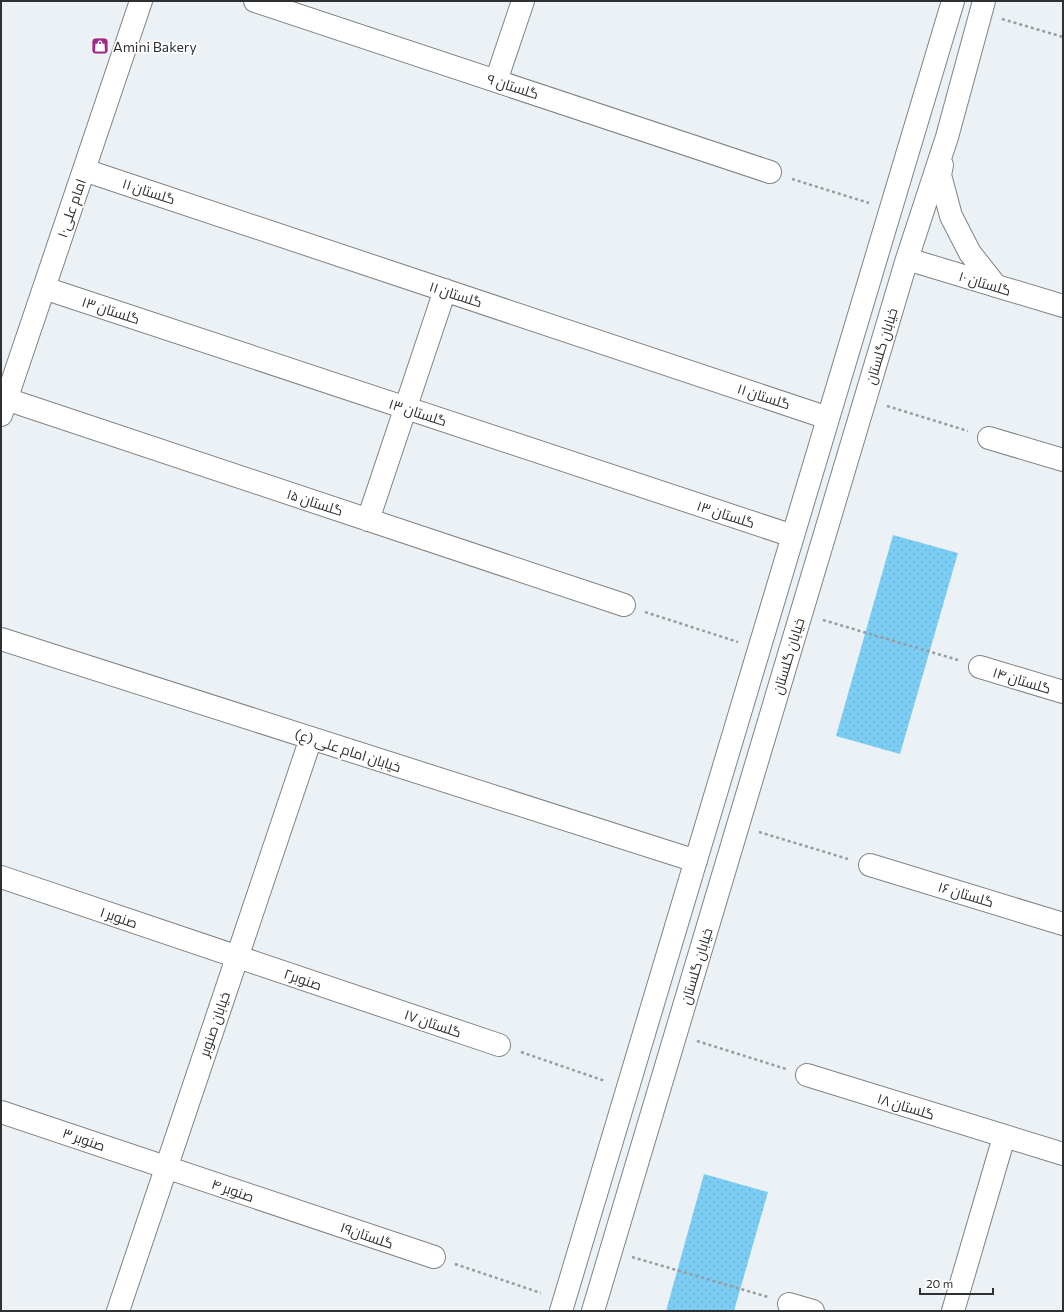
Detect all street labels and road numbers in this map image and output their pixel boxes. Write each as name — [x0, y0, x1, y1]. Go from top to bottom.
street label: گلستان ۹ — [485, 70, 541, 102]
street label: گلستان ۱۱ — [120, 174, 178, 208]
street label: امام علی۱۰ — [53, 176, 91, 240]
street label: گلستان ۱۰ — [957, 267, 1013, 299]
street label: گلستان ۱۱ — [427, 277, 485, 311]
street label: گلستان ۱۳ — [80, 293, 142, 327]
street label: خیابان گلستان — [861, 306, 901, 386]
street label: گلستان ۱۱ — [735, 379, 793, 413]
street label: گلستان ۱۳ — [387, 395, 449, 429]
street label: گلستان ۱۵ — [285, 485, 345, 519]
street label: گلستان ۱۳ — [695, 497, 757, 531]
street label: خیابان گلستان — [768, 616, 808, 696]
street label: گلستان ۱۴ — [991, 663, 1053, 697]
street label: خیابان امام علی (ع) — [292, 725, 403, 777]
street label: گلستان ۱۶ — [936, 878, 996, 910]
street label: صنوبر ۱ — [98, 903, 140, 931]
street label: خیابان گلستان — [676, 926, 716, 1006]
street label: صنوبر۲ — [282, 965, 324, 993]
street label: خیابان صنوبر — [195, 989, 233, 1060]
street label: گلستان ۱۷ — [402, 1005, 464, 1041]
street label: گلستان ۱۸ — [875, 1089, 937, 1123]
street label: صنوبر ۳ — [61, 1124, 107, 1154]
street label: صنوبر ۴ — [210, 1175, 256, 1205]
street label: گلستان۱۹ — [338, 1218, 396, 1252]

